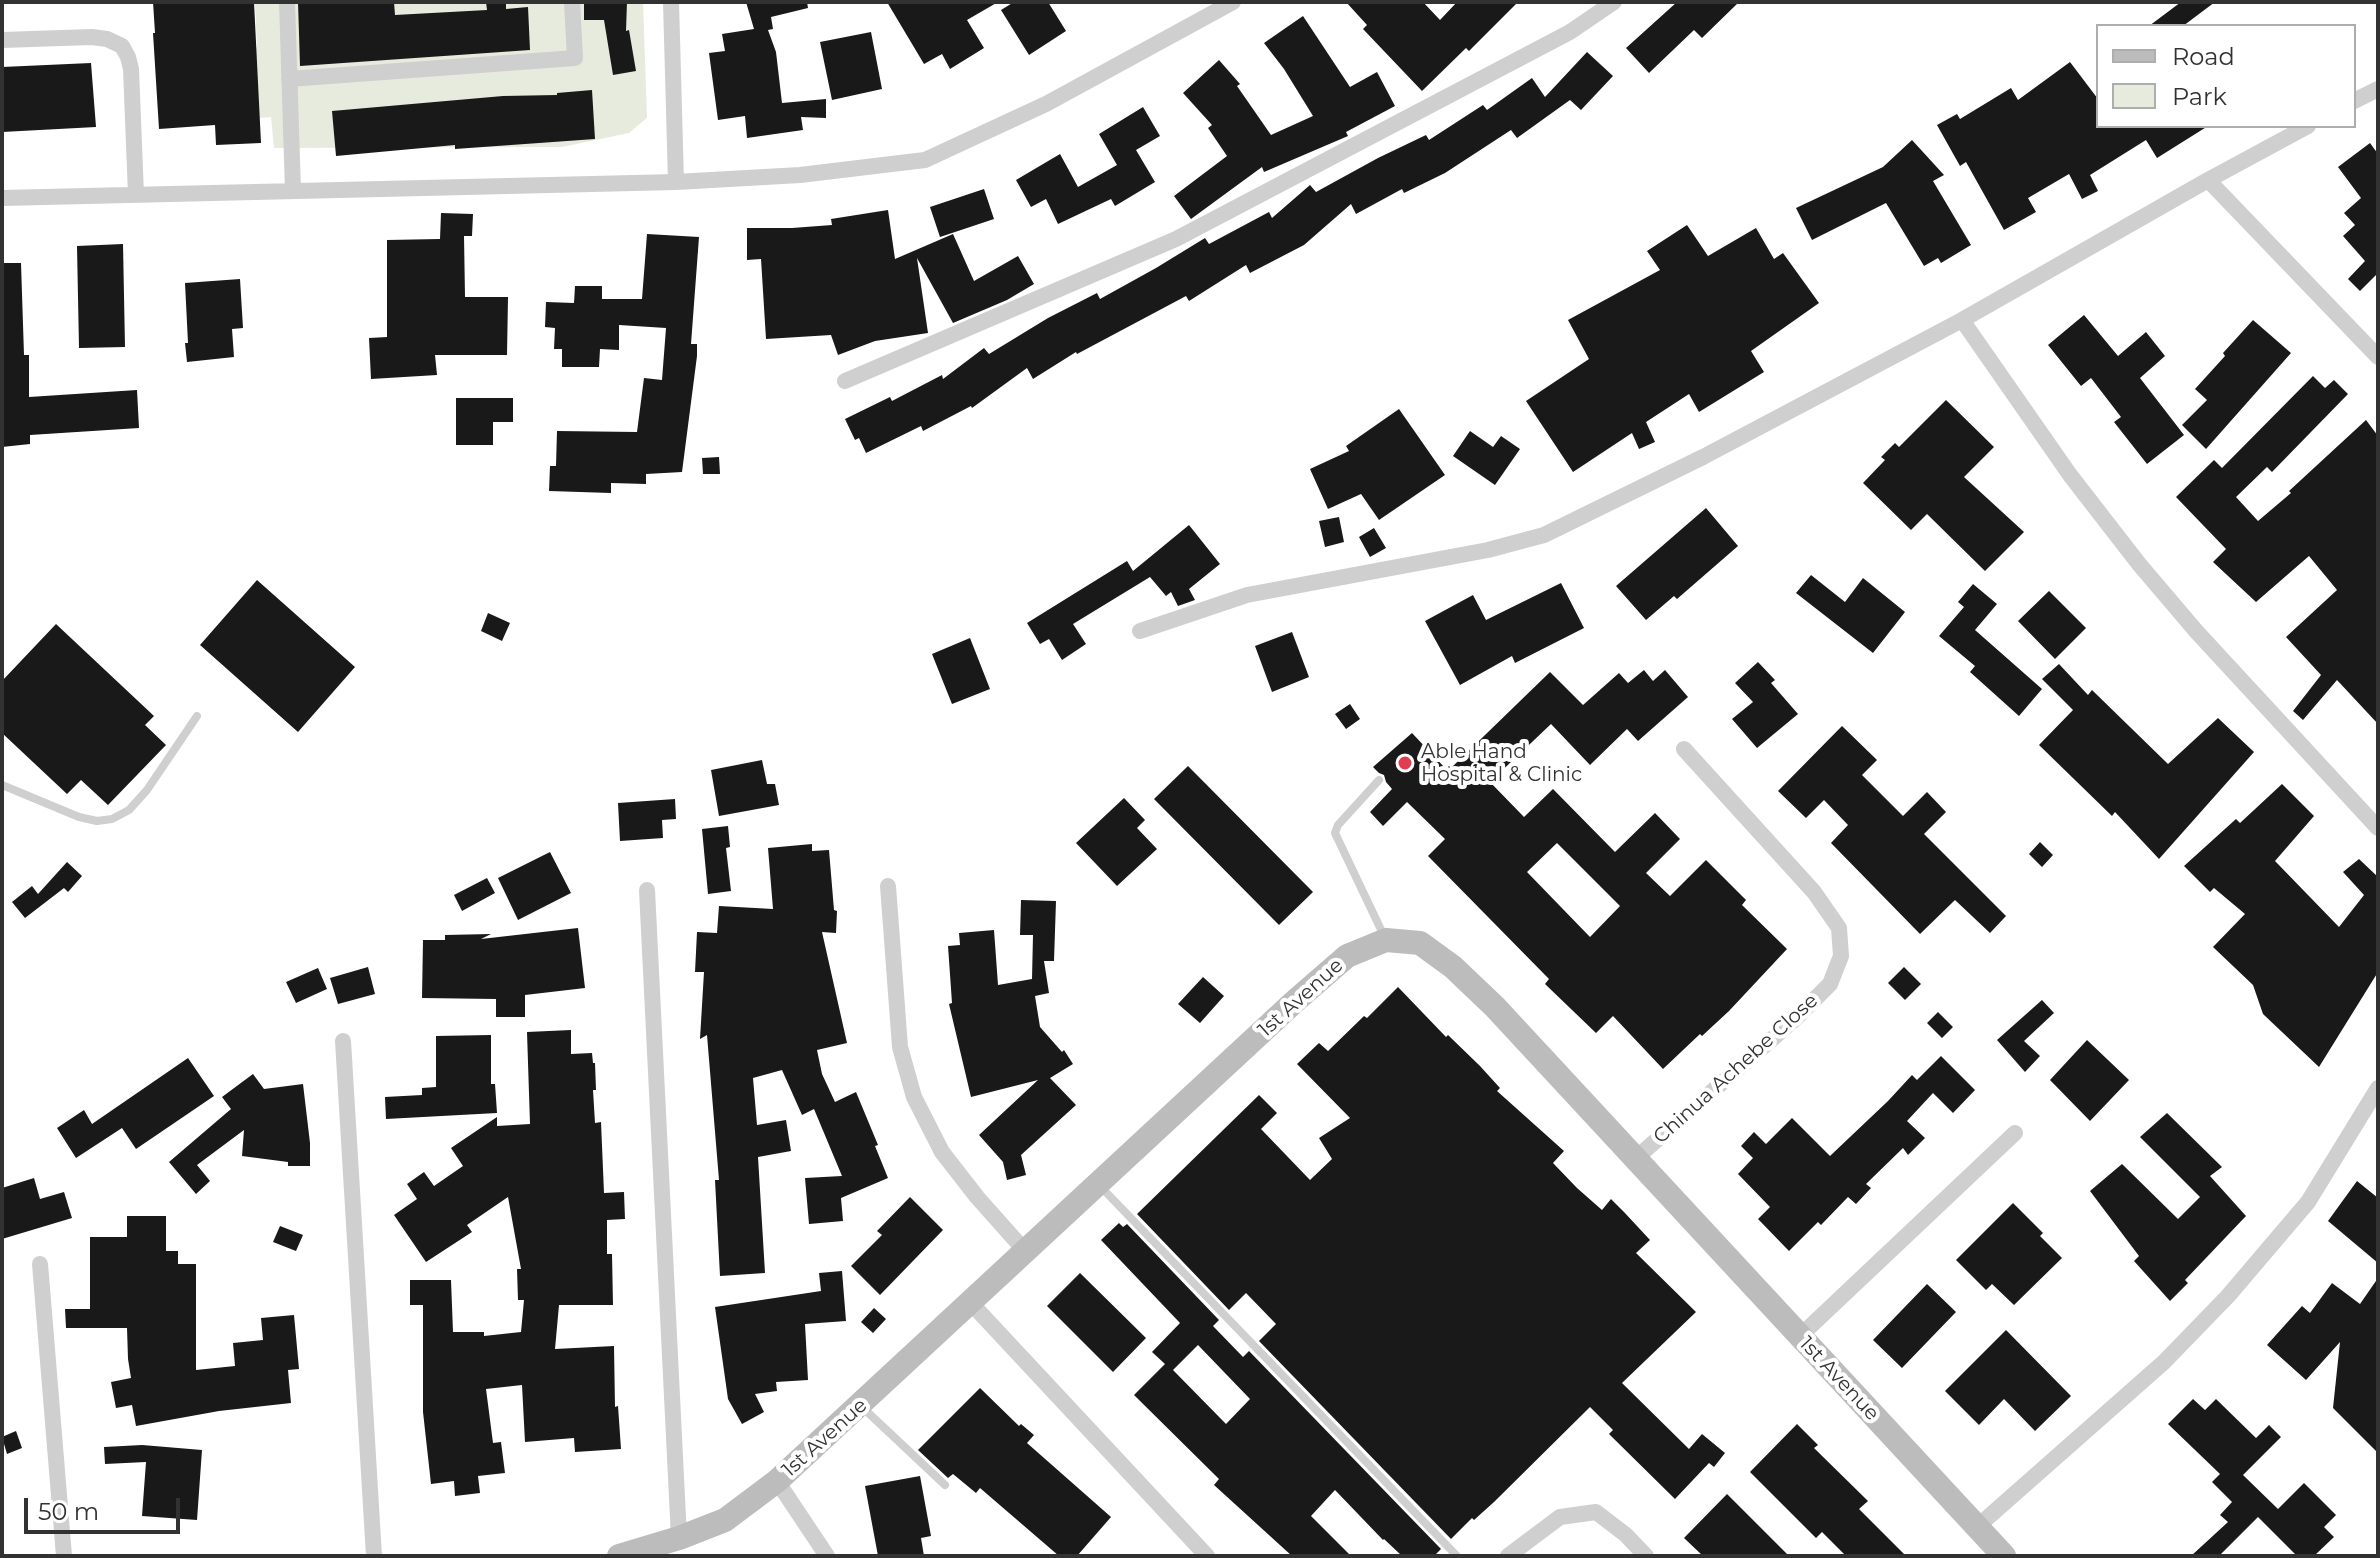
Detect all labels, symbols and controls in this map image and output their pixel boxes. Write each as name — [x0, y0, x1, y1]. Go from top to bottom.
legend — [2096, 24, 2356, 128]
text: Road — [2172, 42, 2235, 71]
text: Park — [2172, 82, 2227, 111]
place label: Able Hand Hospital & Clinic — [1421, 740, 1582, 787]
marker: Able Hand Hospital & Clinic — [1396, 754, 1414, 772]
street label: 1st Avenue — [1254, 954, 1348, 1042]
street label: Chinua Achebe Close — [1649, 989, 1823, 1149]
street label: 1st Avenue — [1794, 1332, 1884, 1426]
street label: 1st Avenue — [778, 1394, 872, 1482]
scale bar — [28, 1482, 184, 1532]
text: 50 m — [38, 1497, 99, 1526]

